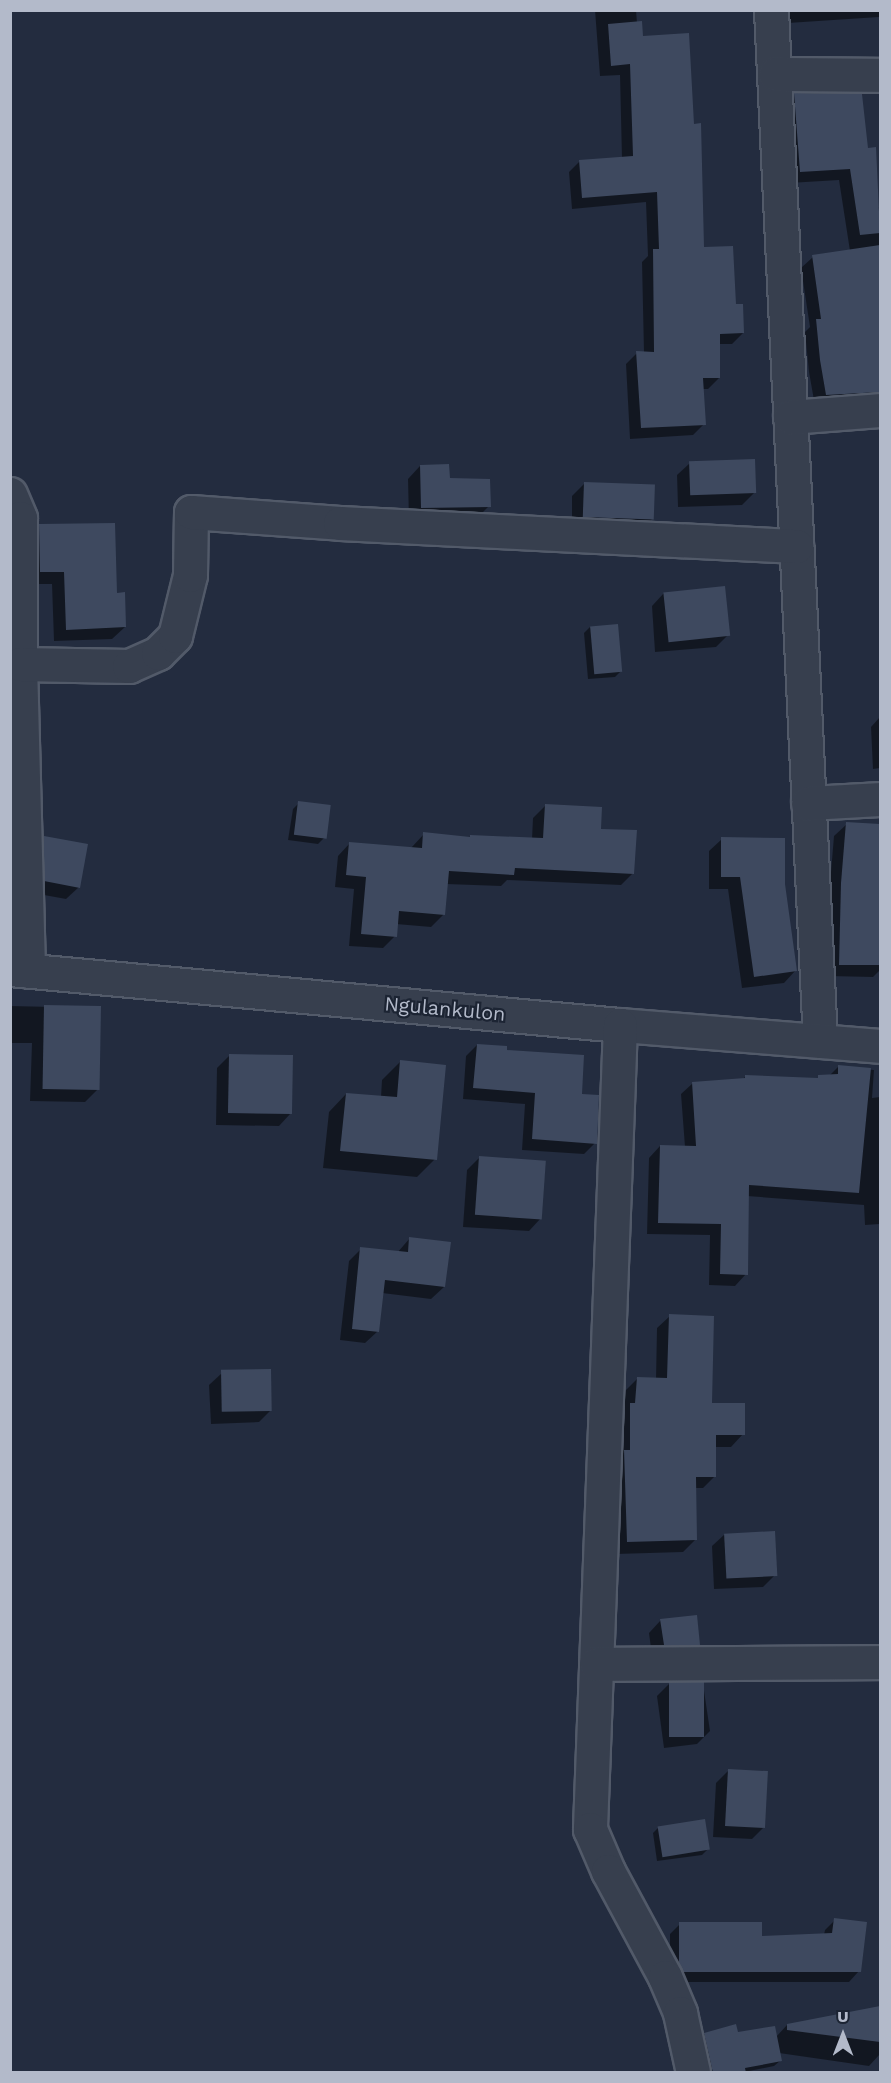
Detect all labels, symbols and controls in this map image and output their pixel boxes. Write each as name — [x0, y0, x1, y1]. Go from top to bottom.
street label: Ngulankulon — [383, 992, 507, 1026]
north arrow — [813, 2005, 873, 2065]
text: U — [837, 2007, 849, 2026]

